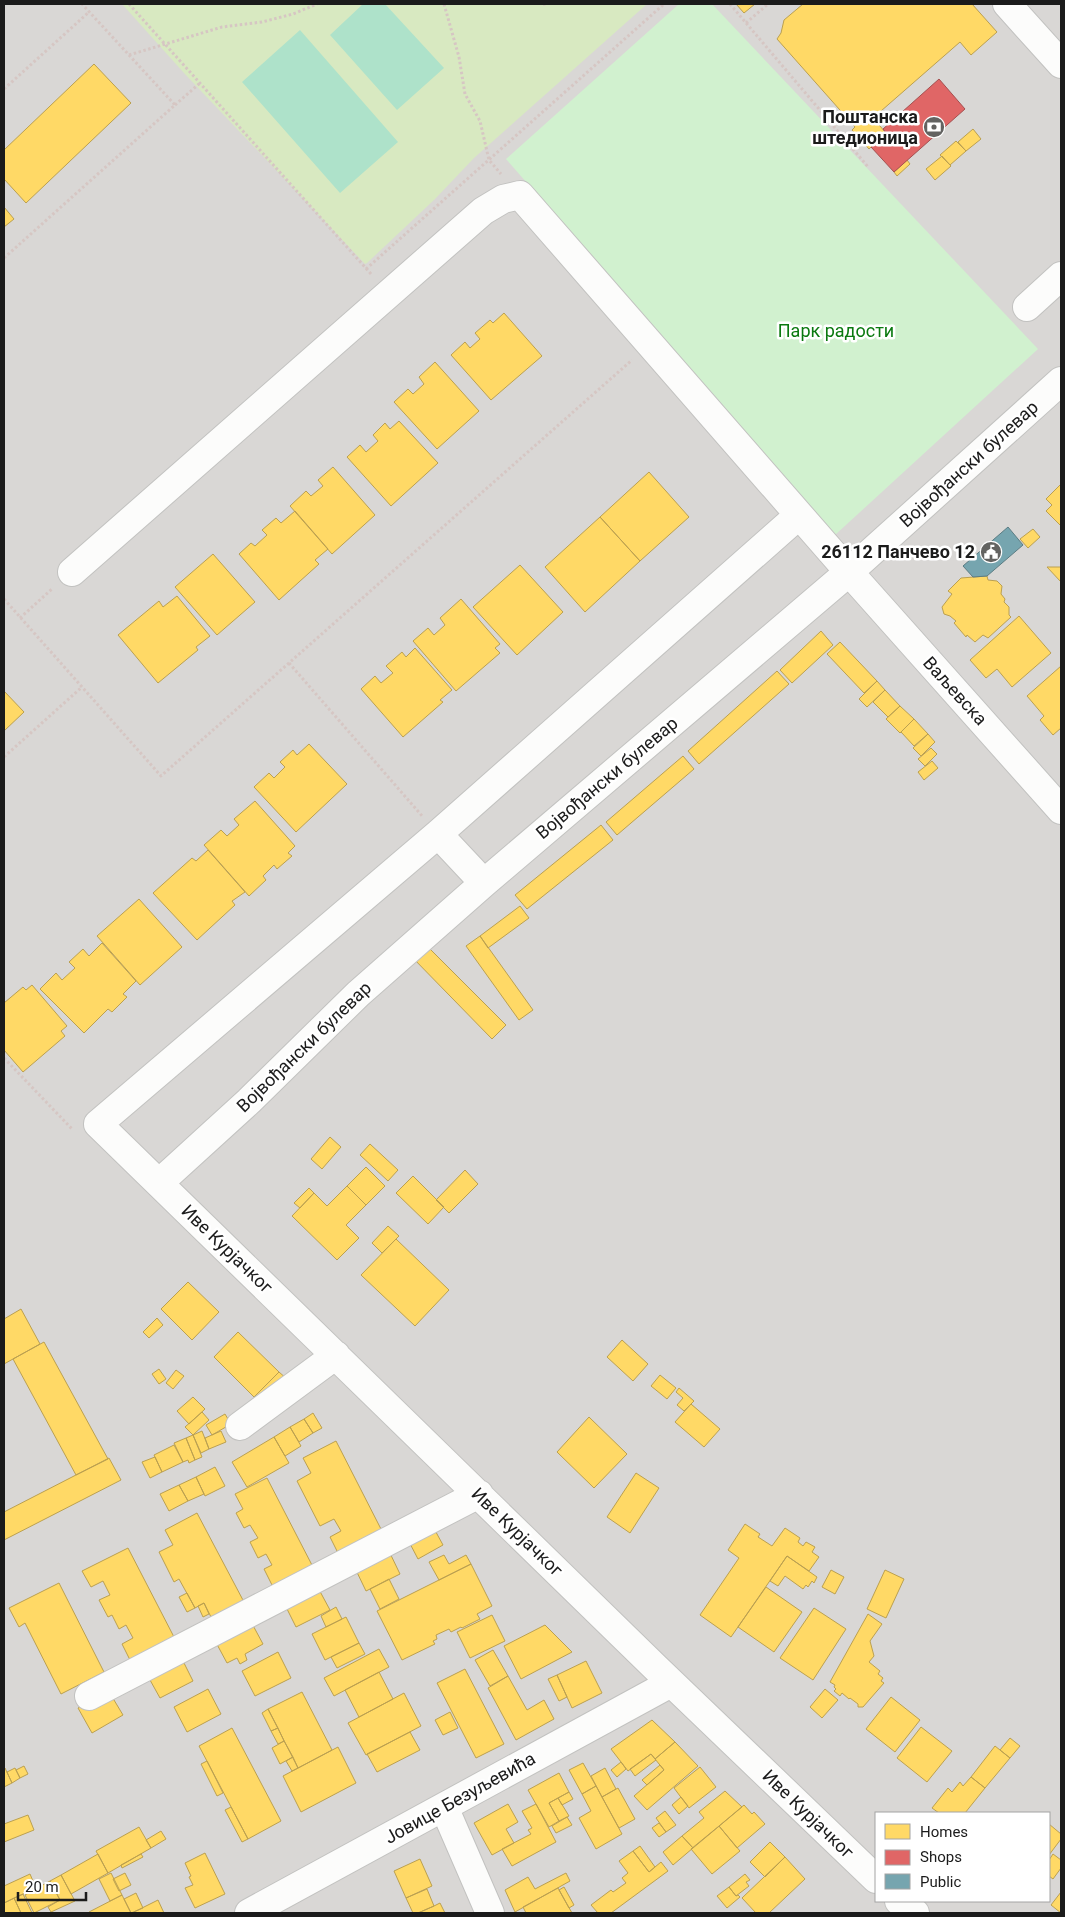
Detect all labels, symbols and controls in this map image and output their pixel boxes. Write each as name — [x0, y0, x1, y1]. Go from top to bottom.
place label: Поштанска штедионица — [812, 106, 918, 148]
bank icon: Поштанска штедионица — [922, 115, 946, 139]
park label: Парк радости — [778, 320, 894, 341]
street label: Војвођански булевар — [895, 396, 1042, 531]
public building icon: 26112 Панчево 12 — [979, 540, 1003, 564]
place label: 26112 Панчево 12 — [821, 541, 975, 562]
street label: Ваљевска — [919, 652, 992, 729]
street label: Војвођански булевар — [531, 712, 682, 843]
street label: Војвођански булевар — [232, 977, 375, 1116]
street label: Иве Курјачког — [178, 1200, 277, 1298]
street label: Иве Курјачког — [468, 1483, 567, 1581]
street label: Јовице Безуљевића — [381, 1747, 539, 1848]
street label: Иве Курјачког — [759, 1765, 858, 1863]
legend — [875, 1812, 1050, 1902]
text: Homes — [920, 1823, 968, 1841]
text: Shops — [920, 1848, 962, 1866]
scale bar — [18, 1870, 85, 1902]
text: Public — [920, 1873, 961, 1891]
text: 20 m — [25, 1878, 59, 1896]

